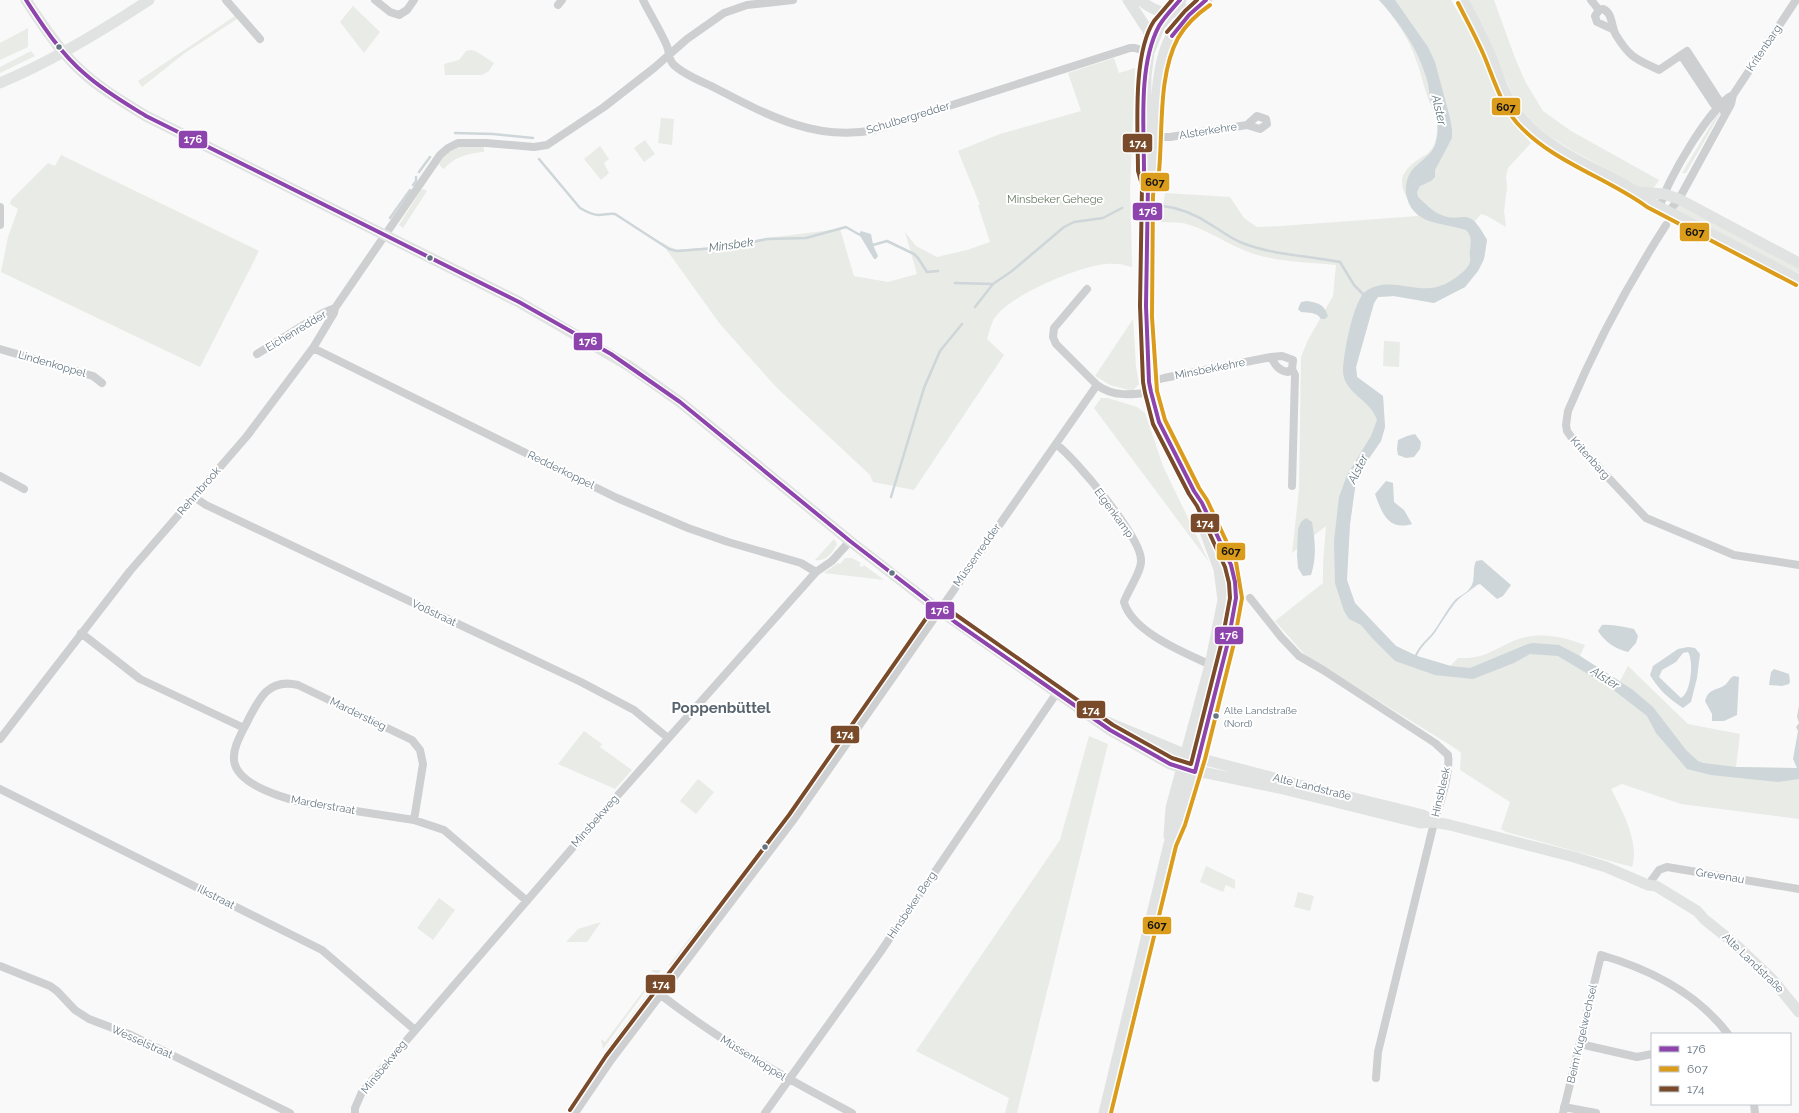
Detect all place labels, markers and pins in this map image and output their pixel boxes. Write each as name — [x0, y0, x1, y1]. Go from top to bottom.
unlabelled marker — [54, 42, 64, 52]
unlabelled marker — [425, 253, 435, 263]
unlabelled marker — [887, 568, 897, 578]
place label: Alte Landstraße (Nord) — [1224, 705, 1297, 729]
marker: Alte Landstraße (Nord) — [1211, 711, 1221, 721]
unlabelled marker — [760, 842, 770, 852]

